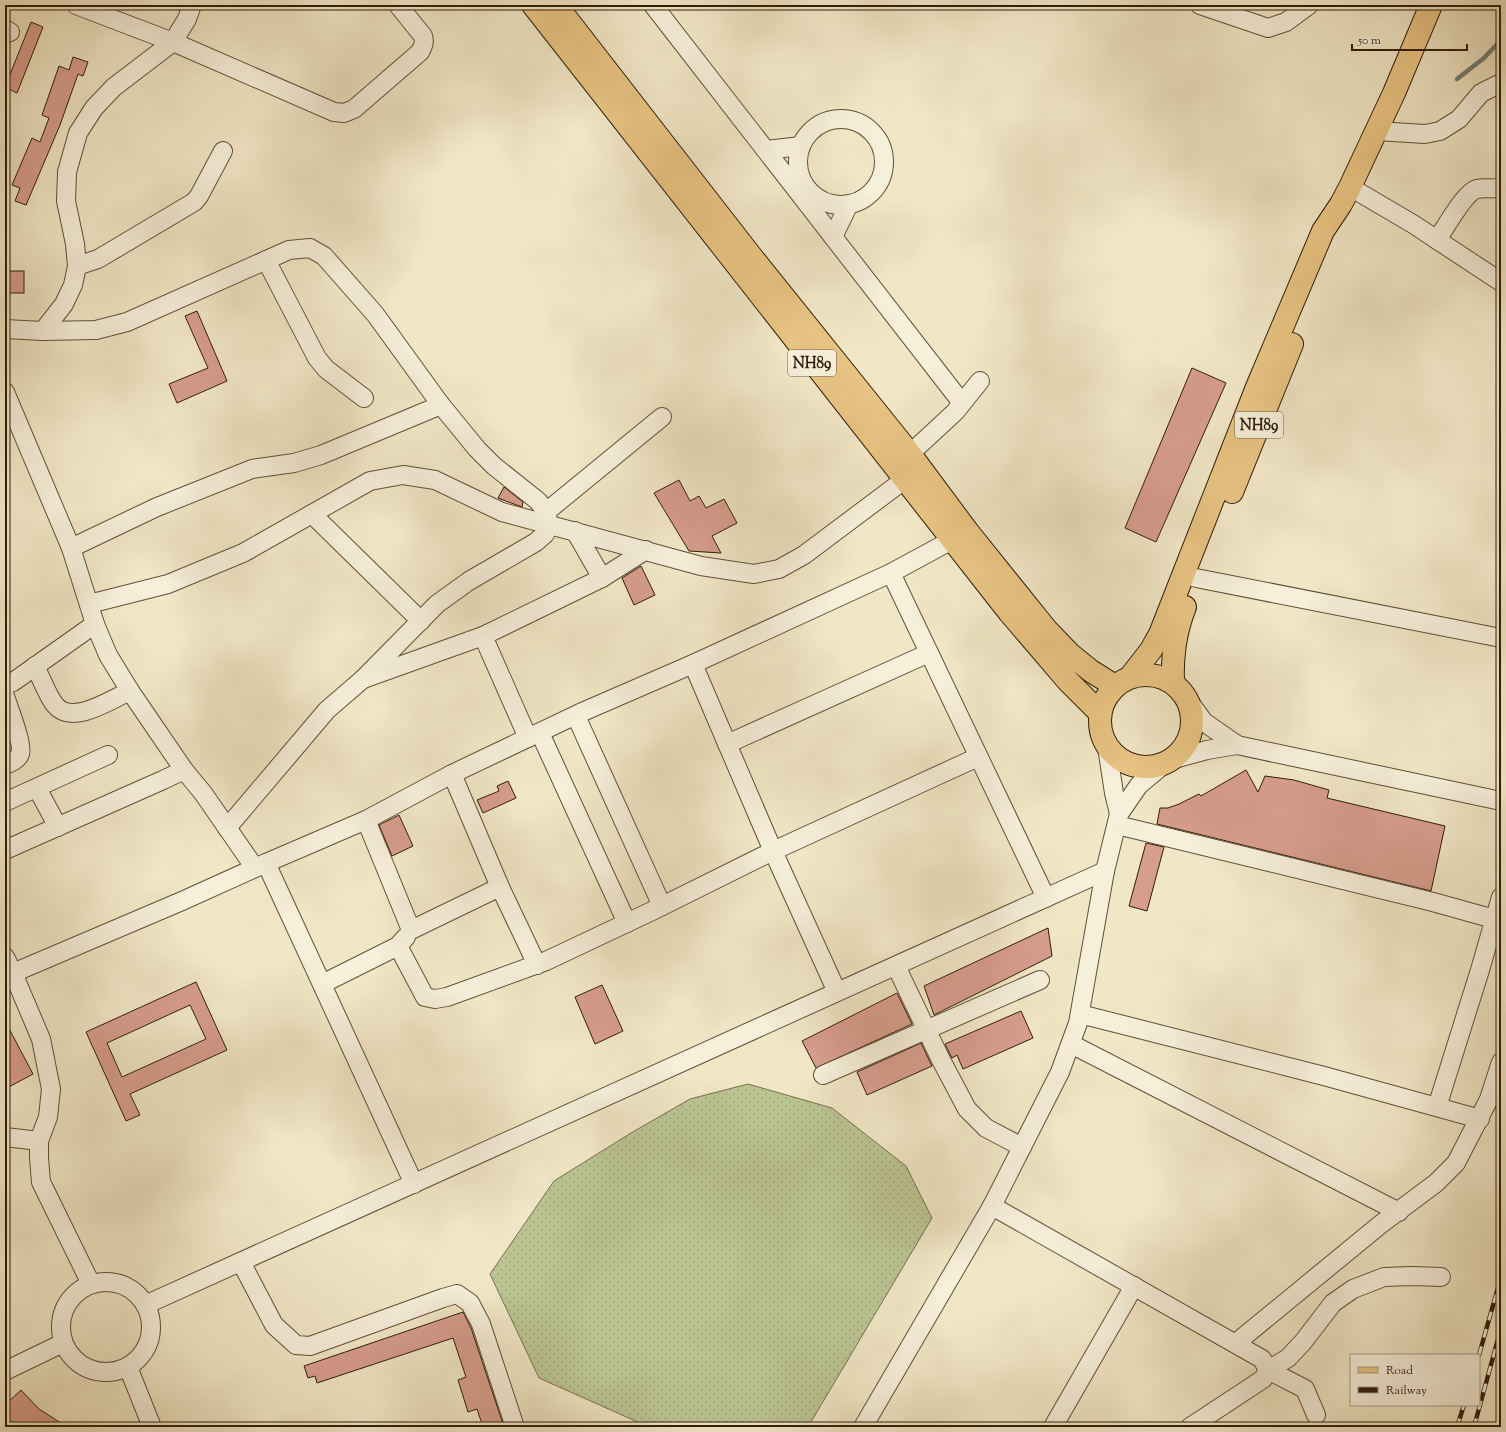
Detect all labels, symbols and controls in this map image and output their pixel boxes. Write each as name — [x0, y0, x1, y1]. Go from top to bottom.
scale bar — [1352, 26, 1467, 52]
text: 50 m — [1357, 32, 1381, 50]
road number: NH89 — [788, 350, 836, 376]
road number: NH89 — [1235, 412, 1283, 438]
legend — [1350, 1354, 1480, 1406]
text: Road — [1386, 1362, 1413, 1380]
text: Railway — [1386, 1382, 1427, 1400]

